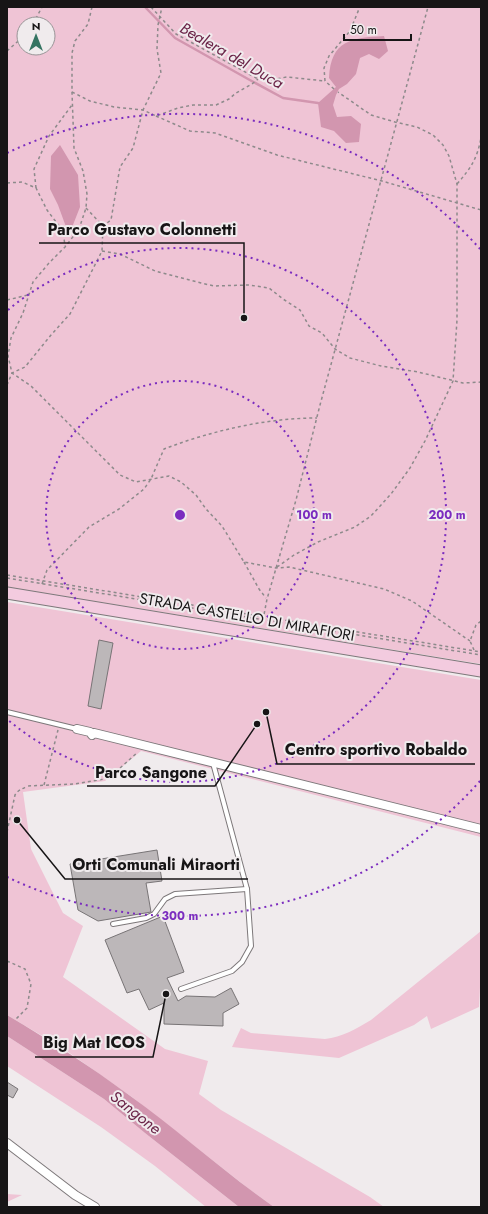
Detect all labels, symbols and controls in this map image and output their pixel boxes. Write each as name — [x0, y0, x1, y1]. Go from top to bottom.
north arrow — [16, 16, 56, 56]
water label: Bealera del Duca — [176, 16, 288, 95]
scale bar — [344, 16, 411, 42]
text: N — [32, 18, 40, 34]
text: 50 m — [350, 21, 377, 39]
callout: Parco Gustavo Colonnetti — [39, 215, 244, 243]
text: Parco Gustavo Colonnetti — [48, 218, 236, 241]
text: 100 m — [296, 506, 332, 524]
text: 200 m — [428, 506, 466, 524]
centre of rings — [173, 508, 187, 522]
street label: STRADA CASTELLO DI MIRAFIORI — [138, 587, 356, 647]
callout: Centro sportivo Robaldo — [277, 736, 475, 764]
text: Centro sportivo Robaldo — [285, 738, 467, 761]
callout: Parco Sangone — [87, 758, 215, 786]
text: Parco Sangone — [95, 761, 207, 784]
callout: Orti Comunali Miraorti — [65, 851, 248, 879]
text: Orti Comunali Miraorti — [72, 853, 240, 876]
text: 300 m — [162, 907, 199, 925]
callout: Big Mat ICOS — [35, 1029, 153, 1057]
text: Big Mat ICOS — [43, 1031, 145, 1054]
water label: Sangone — [105, 1085, 166, 1140]

